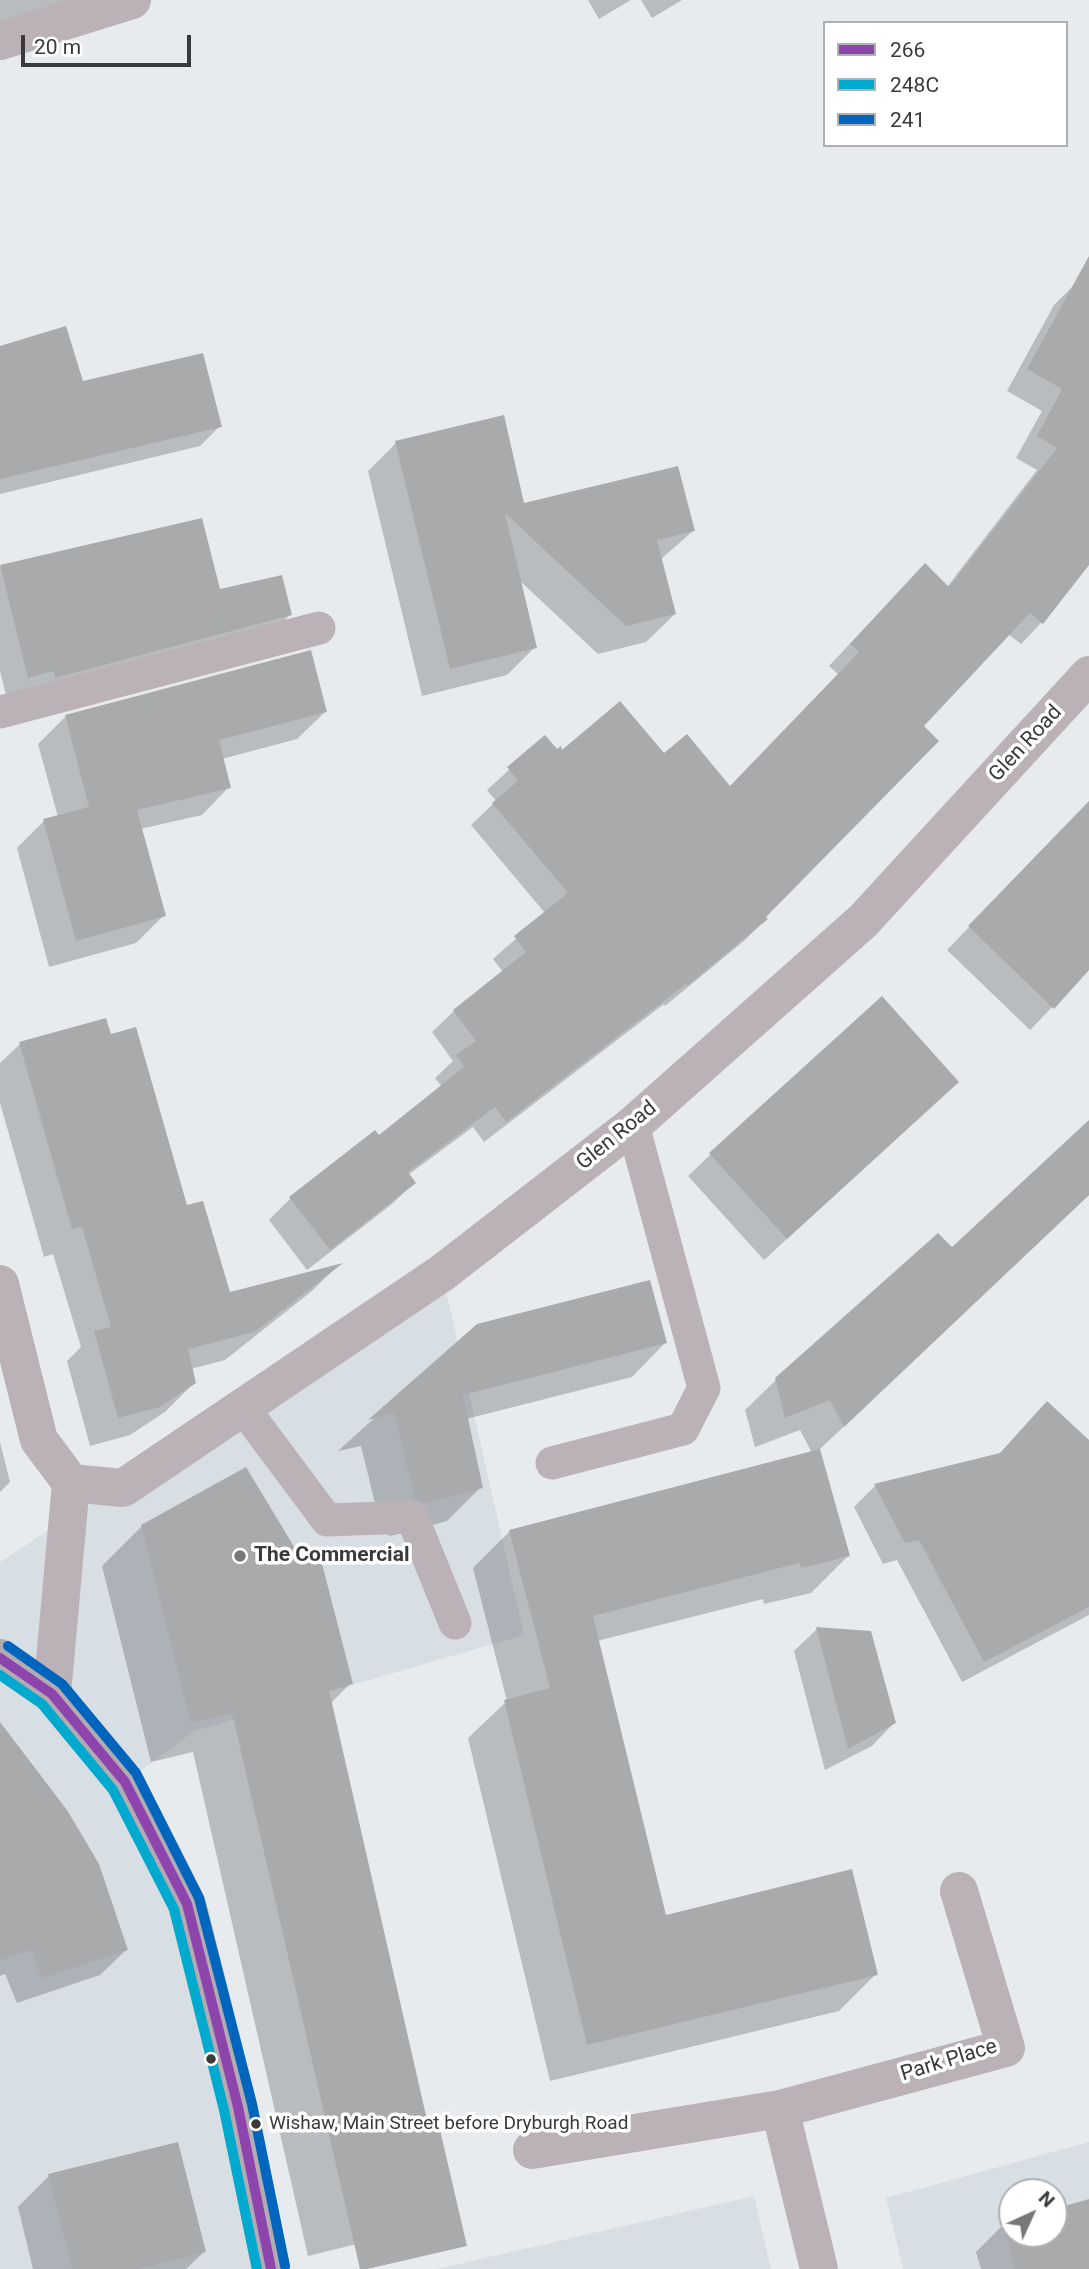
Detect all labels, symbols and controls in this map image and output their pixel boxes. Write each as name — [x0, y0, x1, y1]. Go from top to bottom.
scale bar — [24, 21, 194, 65]
legend — [823, 21, 1068, 147]
text: 20 m — [34, 35, 81, 59]
text: 266 — [890, 38, 925, 62]
text: 248C — [890, 73, 939, 97]
text: 241 — [890, 108, 925, 132]
street label: Glen Road — [984, 700, 1068, 788]
street label: Glen Road — [572, 1096, 662, 1176]
place label: The Commercial — [254, 1543, 409, 1569]
marker: The Commercial — [232, 1548, 248, 1564]
street label: Park Place — [898, 2034, 1000, 2088]
unlabelled marker — [204, 2052, 218, 2066]
place label: Wishaw, Main Street before Dryburgh Road — [269, 2113, 628, 2135]
marker: Wishaw, Main Street before Dryburgh Road — [249, 2117, 263, 2131]
north arrow — [998, 2178, 1068, 2248]
text: N — [1034, 2186, 1060, 2212]

